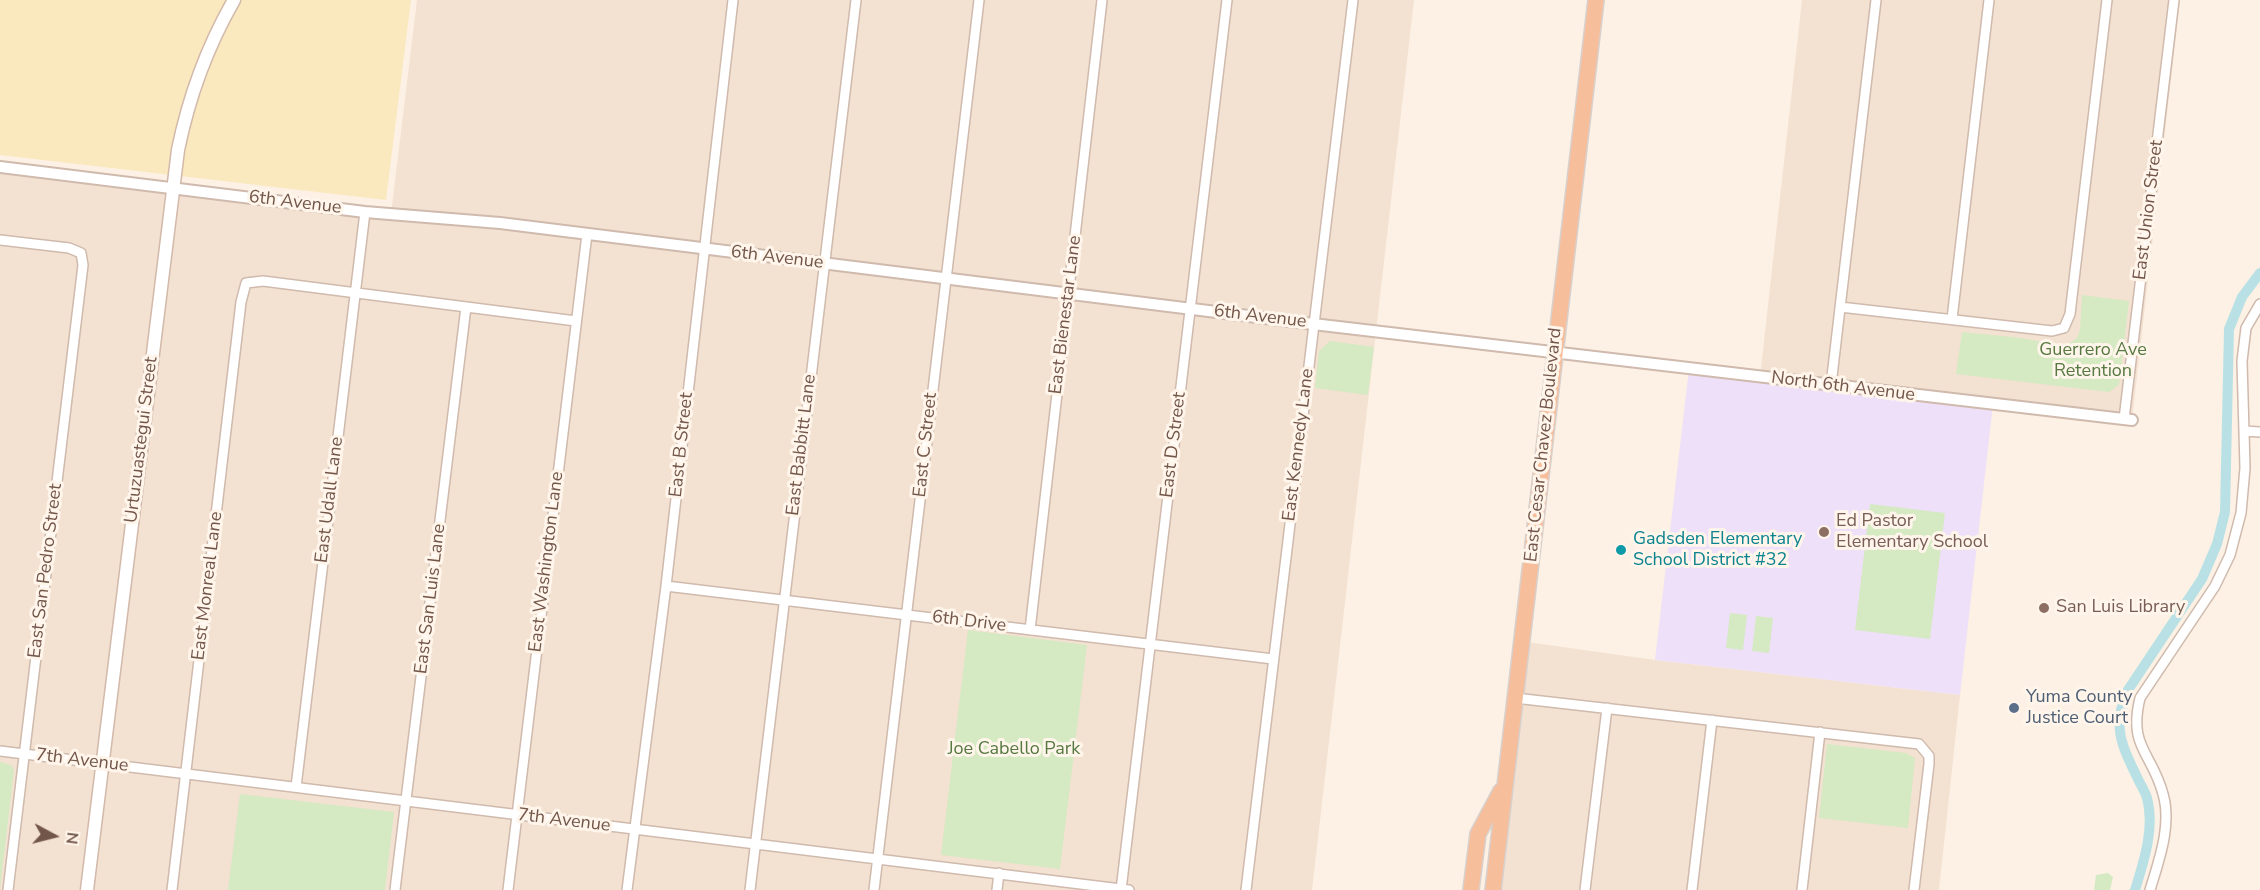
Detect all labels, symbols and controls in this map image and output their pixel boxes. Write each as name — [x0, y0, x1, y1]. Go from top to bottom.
street label: East Union Street — [2130, 139, 2168, 281]
street label: 6th Avenue — [247, 187, 343, 219]
street label: East Bienestar Lane — [1046, 234, 1086, 396]
street label: 6th Avenue — [729, 242, 825, 274]
street label: 6th Avenue — [1212, 301, 1308, 333]
street label: East Cesar Chavez Boulevard — [1521, 327, 1567, 563]
park label: Guerrero Ave Retention — [2039, 340, 2147, 382]
street label: Urtuzuastegui Street — [121, 356, 163, 524]
street label: East Kennedy Lane — [1279, 367, 1319, 523]
street label: North 6th Avenue — [1770, 367, 1916, 407]
street label: East Babbitt Lane — [783, 373, 821, 517]
street label: East D Street — [1157, 391, 1191, 499]
street label: East B Street — [666, 392, 698, 498]
street label: East C Street — [910, 392, 942, 498]
street label: East Udall Lane — [312, 436, 348, 564]
street label: East Washington Lane — [525, 470, 569, 654]
street label: East San Pedro Street — [25, 482, 67, 660]
street label: East Monreal Lane — [188, 510, 228, 662]
place label: Ed Pastor Elementary School — [1836, 511, 1988, 554]
street label: East San Luis Lane — [411, 523, 451, 675]
marker: Ed Pastor Elementary School — [1817, 525, 1831, 539]
place label: Gadsden Elementary School District #32 — [1633, 529, 1802, 572]
marker: Gadsden Elementary School District #32 — [1614, 543, 1628, 557]
place label: San Luis Library — [2056, 597, 2185, 619]
marker: San Luis Library — [2037, 601, 2051, 615]
street label: 6th Drive — [931, 607, 1007, 637]
place label: Yuma County Justice Court — [2026, 687, 2133, 730]
marker: Yuma County Justice Court — [2007, 701, 2021, 715]
park label: Joe Cabello Park — [948, 739, 1080, 761]
street label: 7th Avenue — [34, 745, 130, 777]
street label: 7th Avenue — [516, 805, 612, 837]
north arrow — [24, 806, 84, 866]
text: N — [60, 831, 84, 845]

